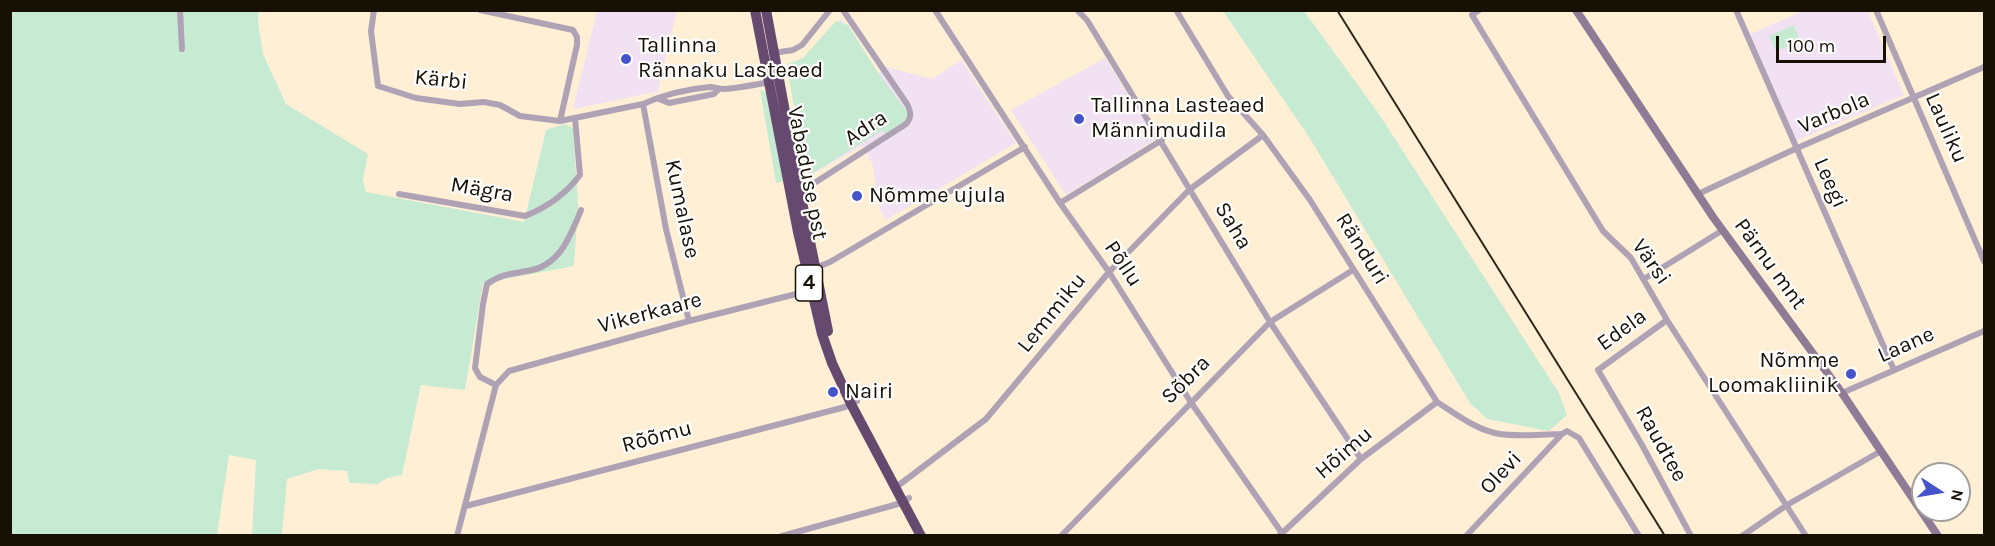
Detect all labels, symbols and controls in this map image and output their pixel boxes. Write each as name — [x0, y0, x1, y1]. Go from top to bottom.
scale bar — [1779, 24, 1888, 62]
place label: Tallinna Rännaku Lasteaed — [638, 33, 823, 84]
text: 100 m — [1787, 35, 1835, 57]
marker: Tallinna Rännaku Lasteaed — [619, 52, 633, 66]
street label: Kärbi — [413, 64, 469, 96]
street label: Varbola — [1794, 86, 1874, 140]
street label: Lauliku — [1919, 89, 1973, 167]
place label: Tallinna Lasteaed Männimudila — [1091, 93, 1265, 144]
street label: Vabaduse pst — [781, 104, 833, 242]
street label: Adra — [840, 104, 892, 152]
marker: Tallinna Lasteaed Männimudila — [1072, 112, 1086, 126]
street label: Leegi — [1807, 154, 1853, 212]
street label: Kumalase — [659, 157, 705, 261]
street label: Mägra — [449, 172, 515, 208]
place label: Nõmme ujula — [869, 183, 1006, 209]
marker: Nõmme ujula — [850, 189, 864, 203]
street label: Saha — [1209, 197, 1257, 255]
street label: Ränduri — [1330, 208, 1394, 290]
street label: Pärnu mnt — [1728, 213, 1812, 315]
street label: Värsi — [1626, 234, 1676, 290]
street label: Põllu — [1098, 236, 1148, 292]
road number: 4 — [796, 265, 822, 301]
street label: Lemmiku — [1012, 268, 1092, 358]
street label: Vikerkaare — [595, 286, 705, 340]
street label: Edela — [1592, 303, 1652, 357]
street label: Laane — [1874, 321, 1938, 369]
place label: Nõmme Loomakliinik — [1708, 348, 1839, 400]
street label: Sõbra — [1156, 350, 1216, 410]
marker: Nõmme Loomakliinik — [1844, 367, 1858, 381]
place label: Nairi — [845, 379, 893, 405]
marker: Nairi — [826, 385, 840, 399]
street label: Raudtee — [1629, 401, 1693, 487]
street label: Rõõmu — [619, 415, 695, 459]
street label: Hõimu — [1310, 421, 1378, 485]
street label: Olevi — [1475, 446, 1527, 500]
north arrow — [1911, 462, 1971, 522]
text: N — [1947, 488, 1968, 503]

